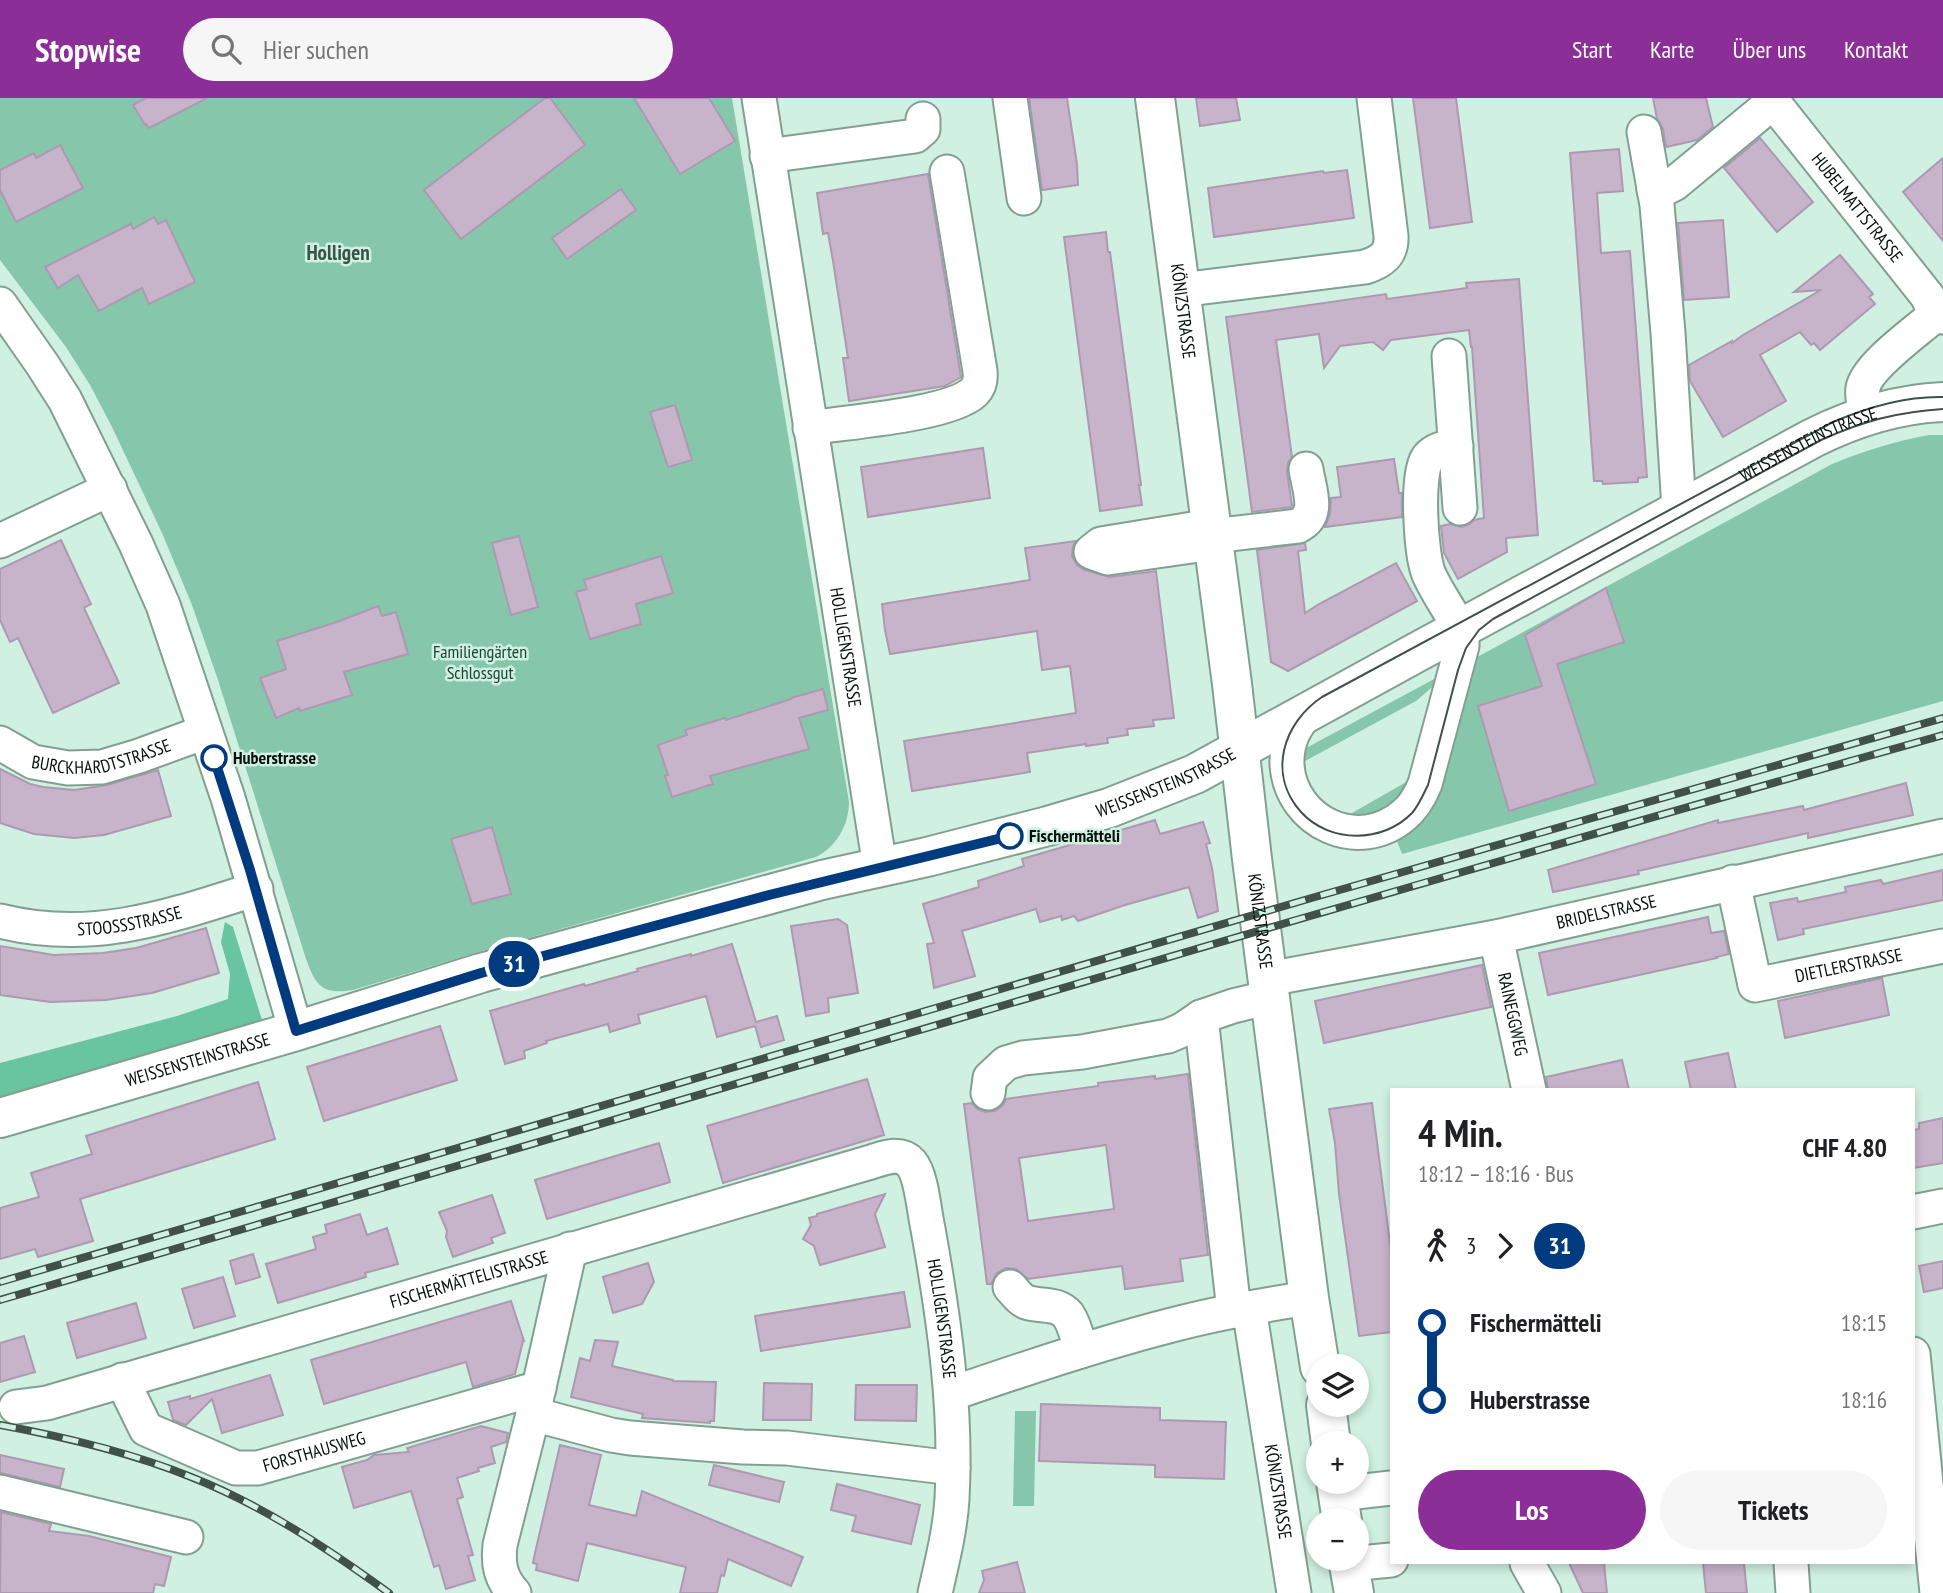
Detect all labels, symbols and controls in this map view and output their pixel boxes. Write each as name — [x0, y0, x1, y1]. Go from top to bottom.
search box — [183, 18, 673, 81]
text: Stopwise — [35, 28, 141, 71]
icon: search — [207, 30, 245, 68]
text: Hier suchen — [263, 33, 369, 66]
text: Start — [1572, 34, 1612, 65]
text: Karte — [1650, 34, 1695, 65]
text: Über uns — [1733, 34, 1806, 65]
text: Kontakt — [1844, 34, 1908, 65]
street label: HUBELMATTSTRASSE — [1807, 148, 1908, 267]
district label: Holligen — [306, 239, 370, 266]
street label: KÖNIZSTRASSE — [1166, 262, 1201, 360]
street label: WEISSENSTEINSTRASSE — [1735, 401, 1879, 487]
street label: HOLLIGENSTRASSE — [825, 586, 867, 709]
park label: Familiengärten Schlossgut — [433, 640, 527, 684]
street label: BURCKHARDTSTRASSE — [30, 733, 174, 779]
street label: WEISSENSTEINSTRASSE — [1093, 742, 1239, 822]
marker: Huberstrasse — [201, 745, 227, 771]
place label: Huberstrasse — [233, 746, 316, 769]
marker: Fischermätteli — [997, 823, 1023, 849]
place label: Fischermätteli — [1029, 824, 1120, 847]
street label: KÖNIZSTRASSE — [1243, 872, 1278, 970]
street label: BRIDELSTRASSE — [1554, 889, 1658, 934]
street label: STOOSSSTRASSE — [77, 900, 184, 941]
line badge: 31 — [482, 941, 546, 987]
street label: DIETLERSTRASSE — [1793, 943, 1904, 987]
text: 31 — [503, 948, 525, 979]
street label: RAINEGGWEG — [1493, 970, 1533, 1058]
street label: WEISSENSTEINSTRASSE — [122, 1027, 273, 1092]
text: 4 Min. — [1418, 1108, 1503, 1157]
text: CHF 4.80 — [1802, 1131, 1887, 1164]
text: 18:12 – 18:16 · Bus — [1418, 1159, 1574, 1188]
icon: walk — [1418, 1227, 1456, 1265]
icon: forward — [1486, 1227, 1524, 1265]
text: 31 — [1548, 1230, 1571, 1261]
text: 3 — [1466, 1231, 1476, 1260]
street label: FISCHERMÄTTELISTRASSE — [387, 1245, 551, 1313]
street label: HOLLIGENSTRASSE — [922, 1257, 961, 1380]
text: Fischermätteli — [1470, 1306, 1602, 1339]
text: 18:15 — [1841, 1308, 1887, 1337]
map controls — [1306, 1354, 1369, 1571]
button: layers — [1306, 1354, 1369, 1417]
text: Huberstrasse — [1470, 1383, 1590, 1416]
text: 18:16 — [1841, 1385, 1887, 1414]
street label: FORSTHAUSWEG — [260, 1426, 368, 1477]
button: + — [1306, 1431, 1369, 1494]
street label: KÖNIZSTRASSE — [1260, 1442, 1297, 1541]
button: Los — [1418, 1470, 1646, 1550]
button: Tickets — [1660, 1470, 1887, 1550]
button: − — [1306, 1508, 1369, 1571]

